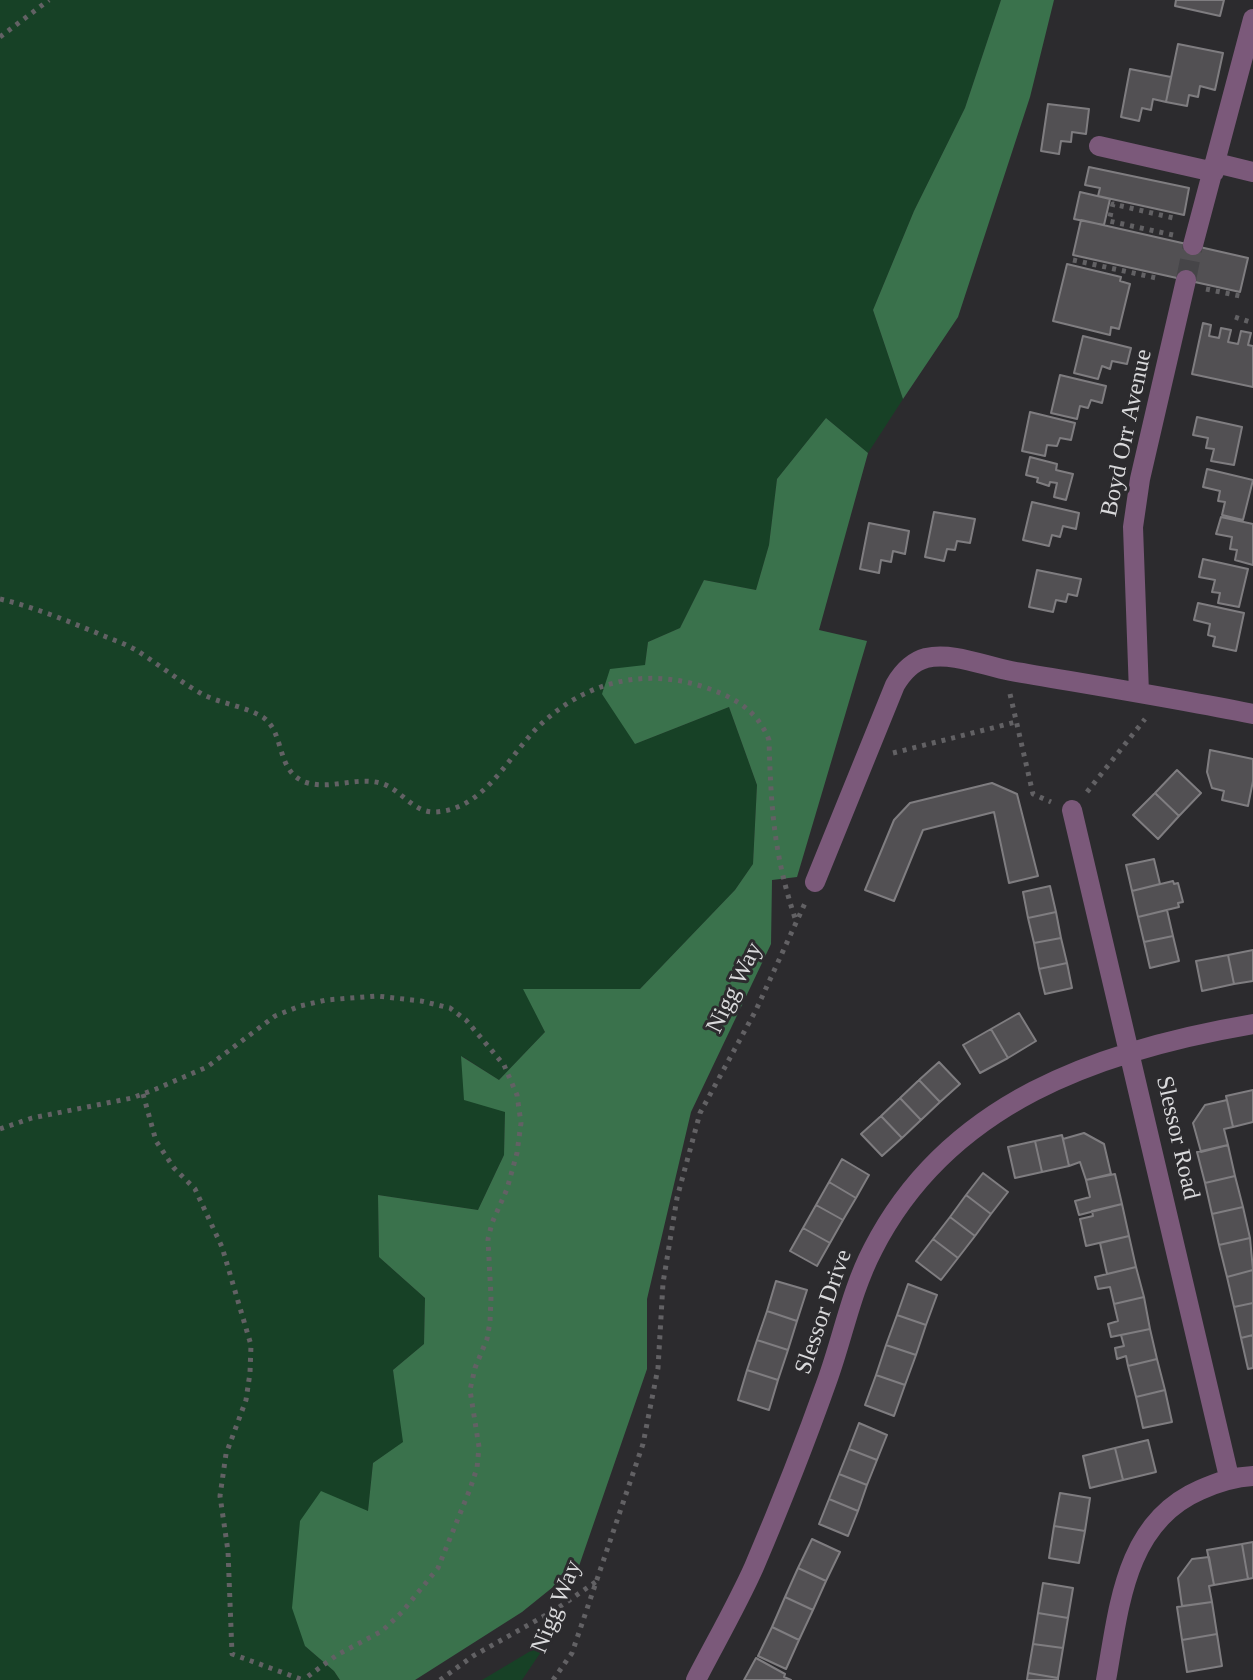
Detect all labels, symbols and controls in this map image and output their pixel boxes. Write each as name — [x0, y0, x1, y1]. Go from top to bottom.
street label: Boyd Orr Avenue — [1095, 347, 1159, 519]
street label: Nigg Way — [701, 938, 769, 1038]
street label: Slessor Road — [1149, 1073, 1205, 1203]
street label: Slessor Drive — [789, 1246, 859, 1378]
street label: Nigg Way — [525, 1556, 589, 1658]

